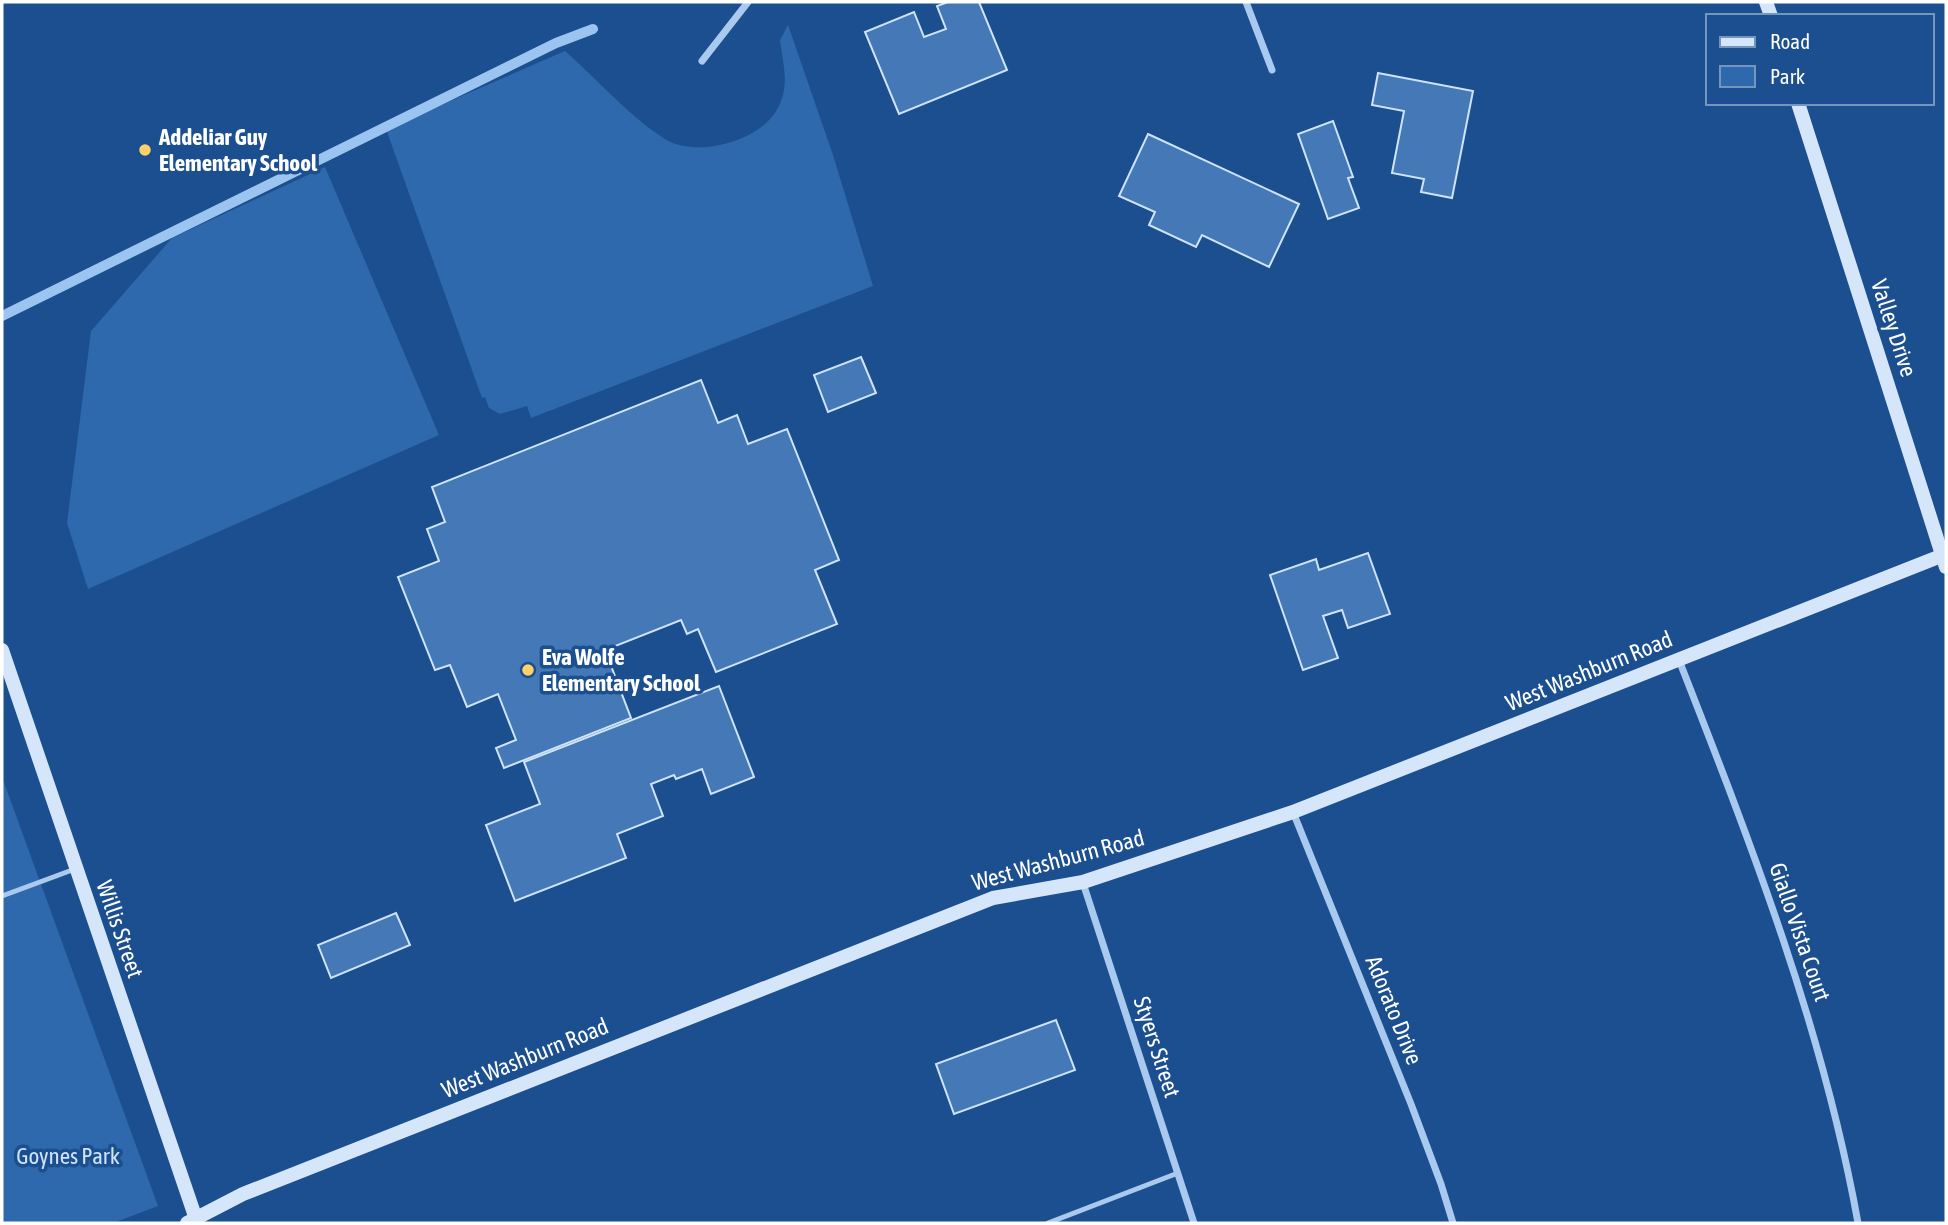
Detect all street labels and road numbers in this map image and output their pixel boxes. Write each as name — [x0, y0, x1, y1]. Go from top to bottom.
street label: Valley Drive — [1866, 276, 1922, 380]
street label: West Washburn Road — [1502, 626, 1676, 716]
street label: West Washburn Road — [969, 824, 1147, 896]
street label: Giallo Vista Court — [1764, 859, 1836, 1005]
street label: Willis Street — [91, 877, 149, 981]
street label: Adorato Drive — [1360, 952, 1428, 1068]
street label: Styers Street — [1128, 993, 1186, 1101]
street label: West Washburn Road — [438, 1013, 612, 1103]

